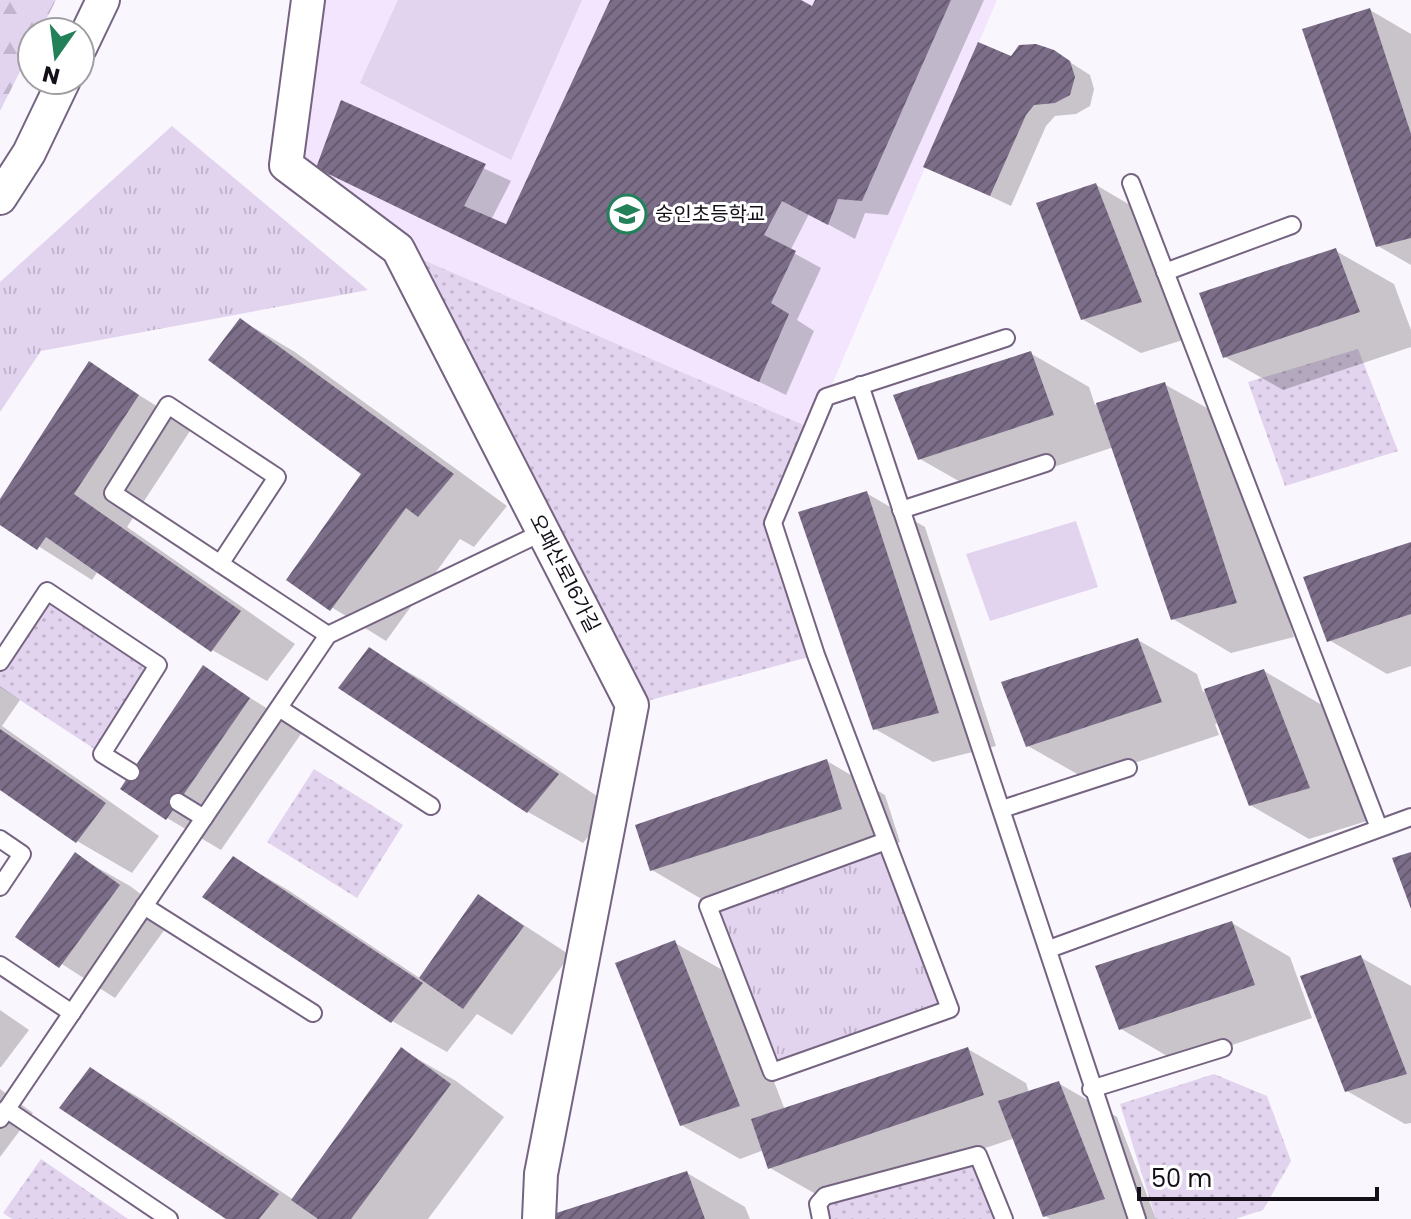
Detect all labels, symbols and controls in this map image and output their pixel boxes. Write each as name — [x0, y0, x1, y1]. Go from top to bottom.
north arrow — [16, 16, 96, 96]
text: N — [40, 58, 63, 92]
school or university icon: 숭인초등학교 — [606, 193, 648, 235]
place label: 숭인초등학교 — [655, 200, 765, 228]
street label: 오패산로16가길 — [523, 509, 607, 637]
scale bar — [1139, 1151, 1377, 1201]
text: 50 m — [1151, 1162, 1212, 1195]

